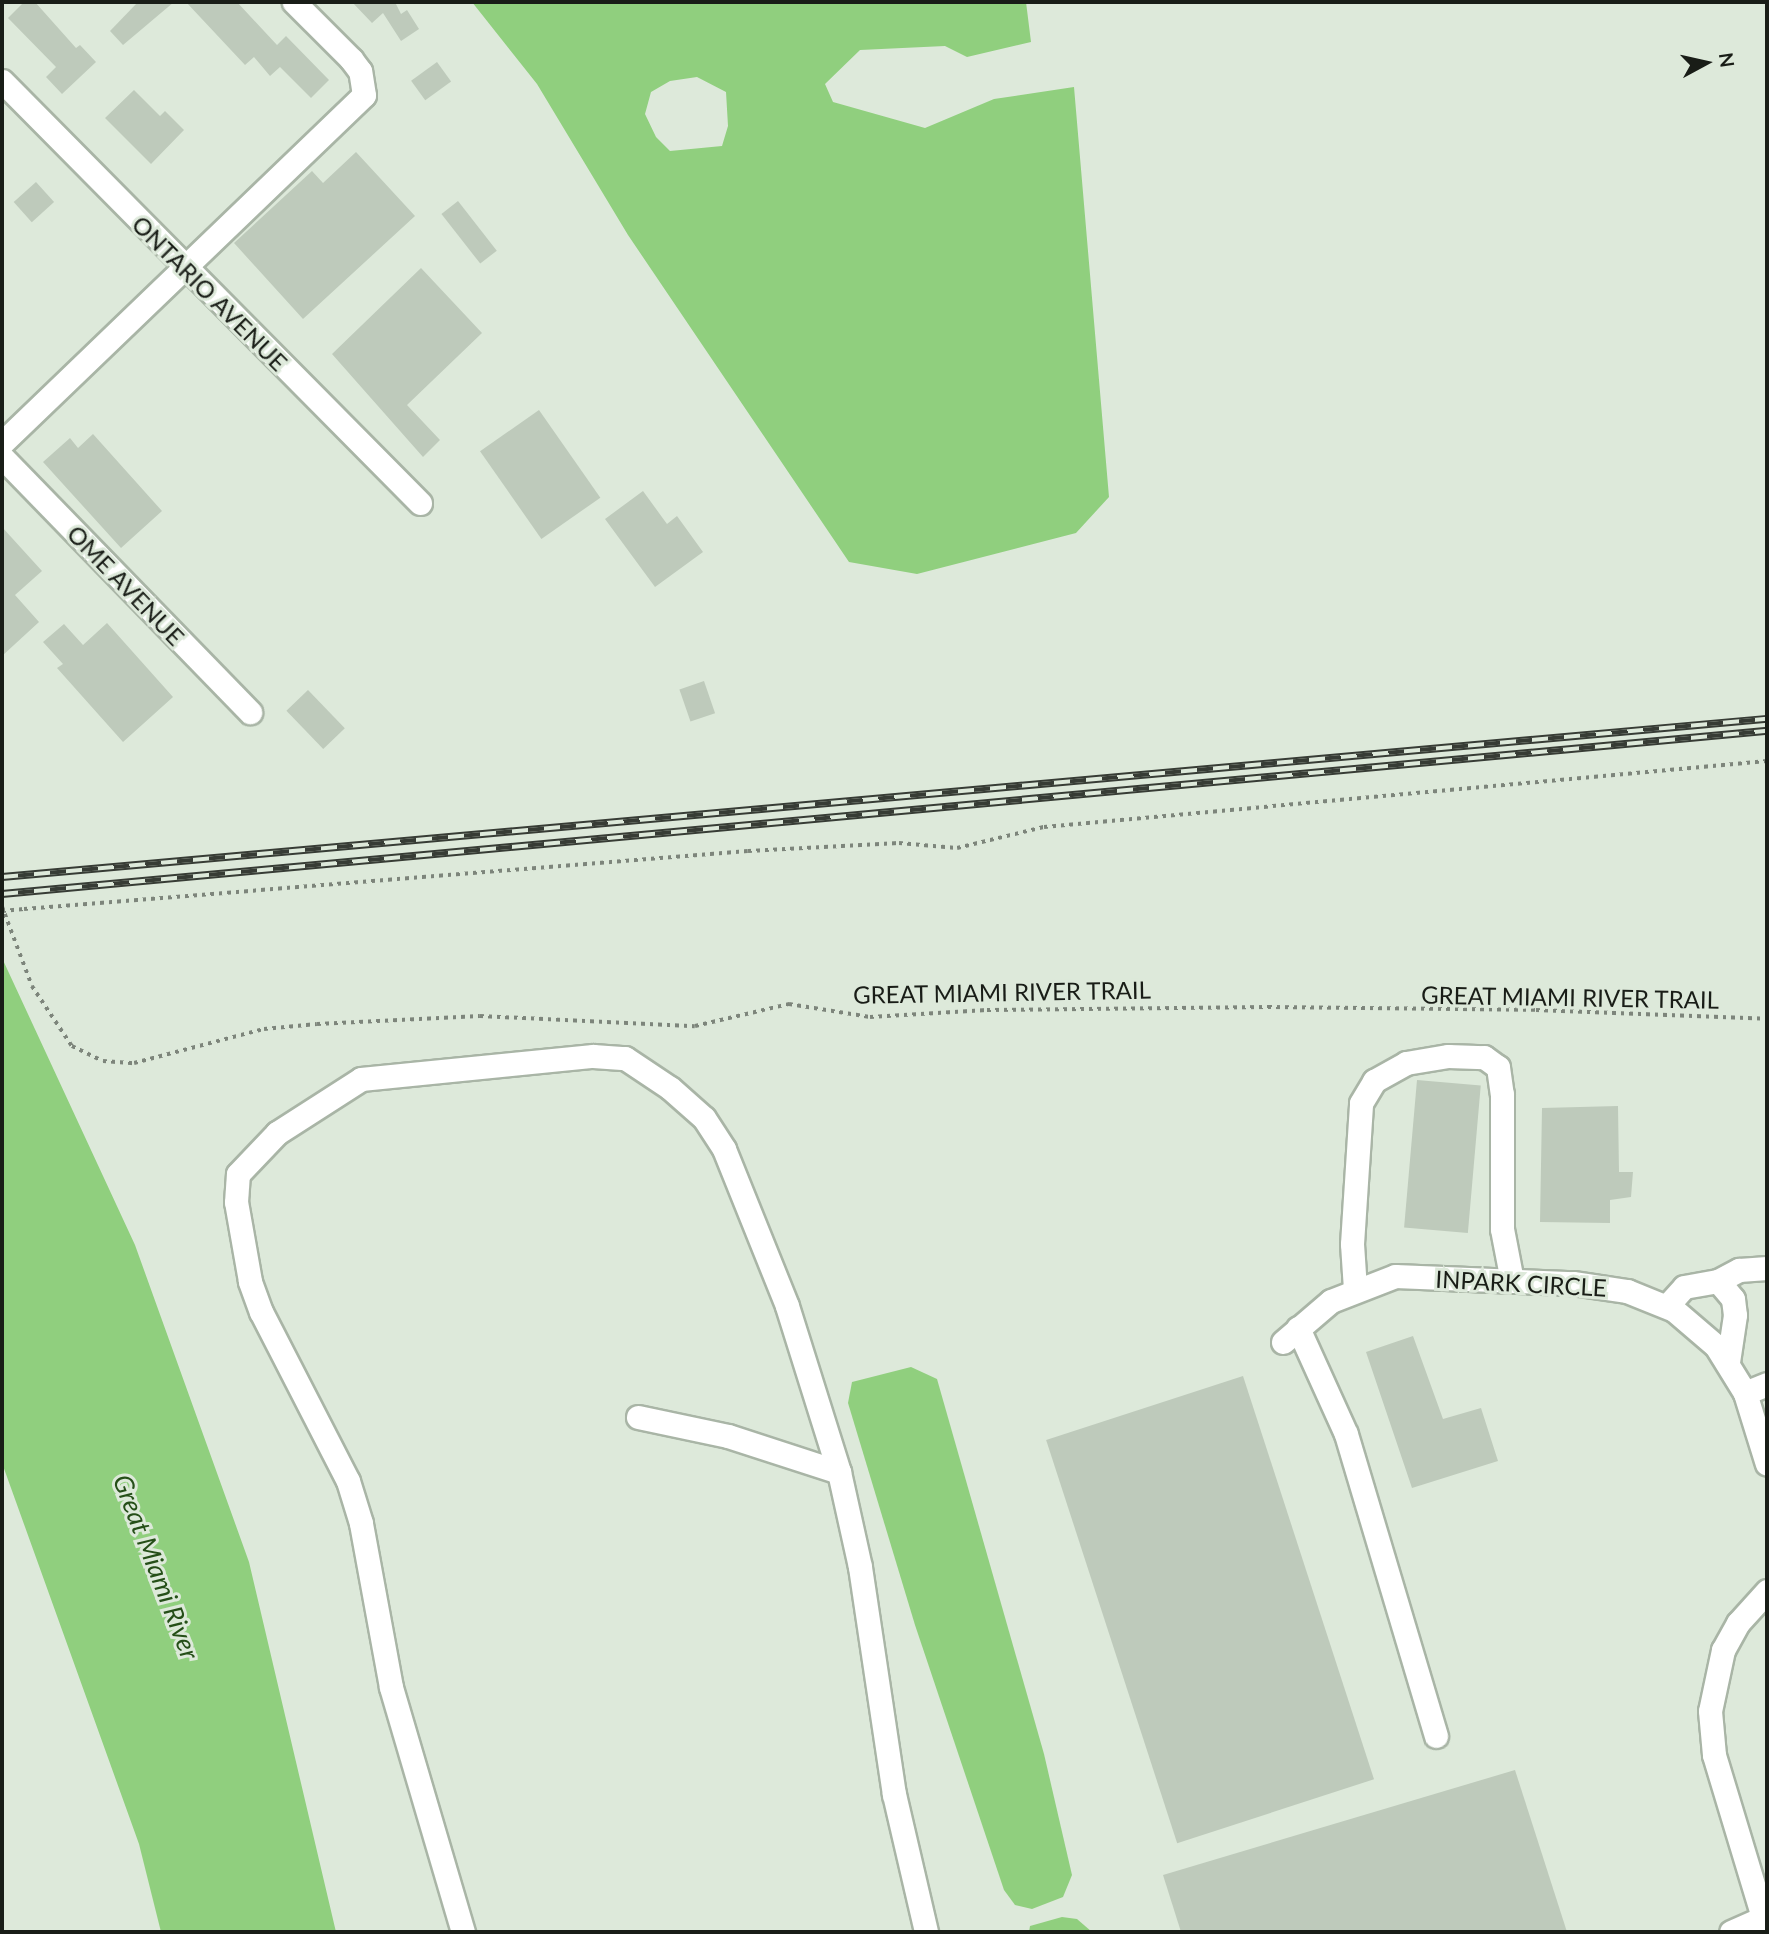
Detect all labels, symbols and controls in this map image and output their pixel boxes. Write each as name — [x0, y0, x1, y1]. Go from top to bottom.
north arrow — [1671, 28, 1741, 98]
text: N — [1715, 51, 1740, 69]
street label: ONTARIO AVENUE — [126, 209, 294, 377]
street label: OME AVENUE — [61, 519, 191, 651]
street label: GREAT MIAMI RIVER TRAIL — [852, 975, 1152, 1009]
street label: GREAT MIAMI RIVER TRAIL — [1420, 980, 1720, 1014]
street label: INPARK CIRCLE — [1435, 1264, 1607, 1302]
water label: Great Miami River — [106, 1470, 206, 1664]

